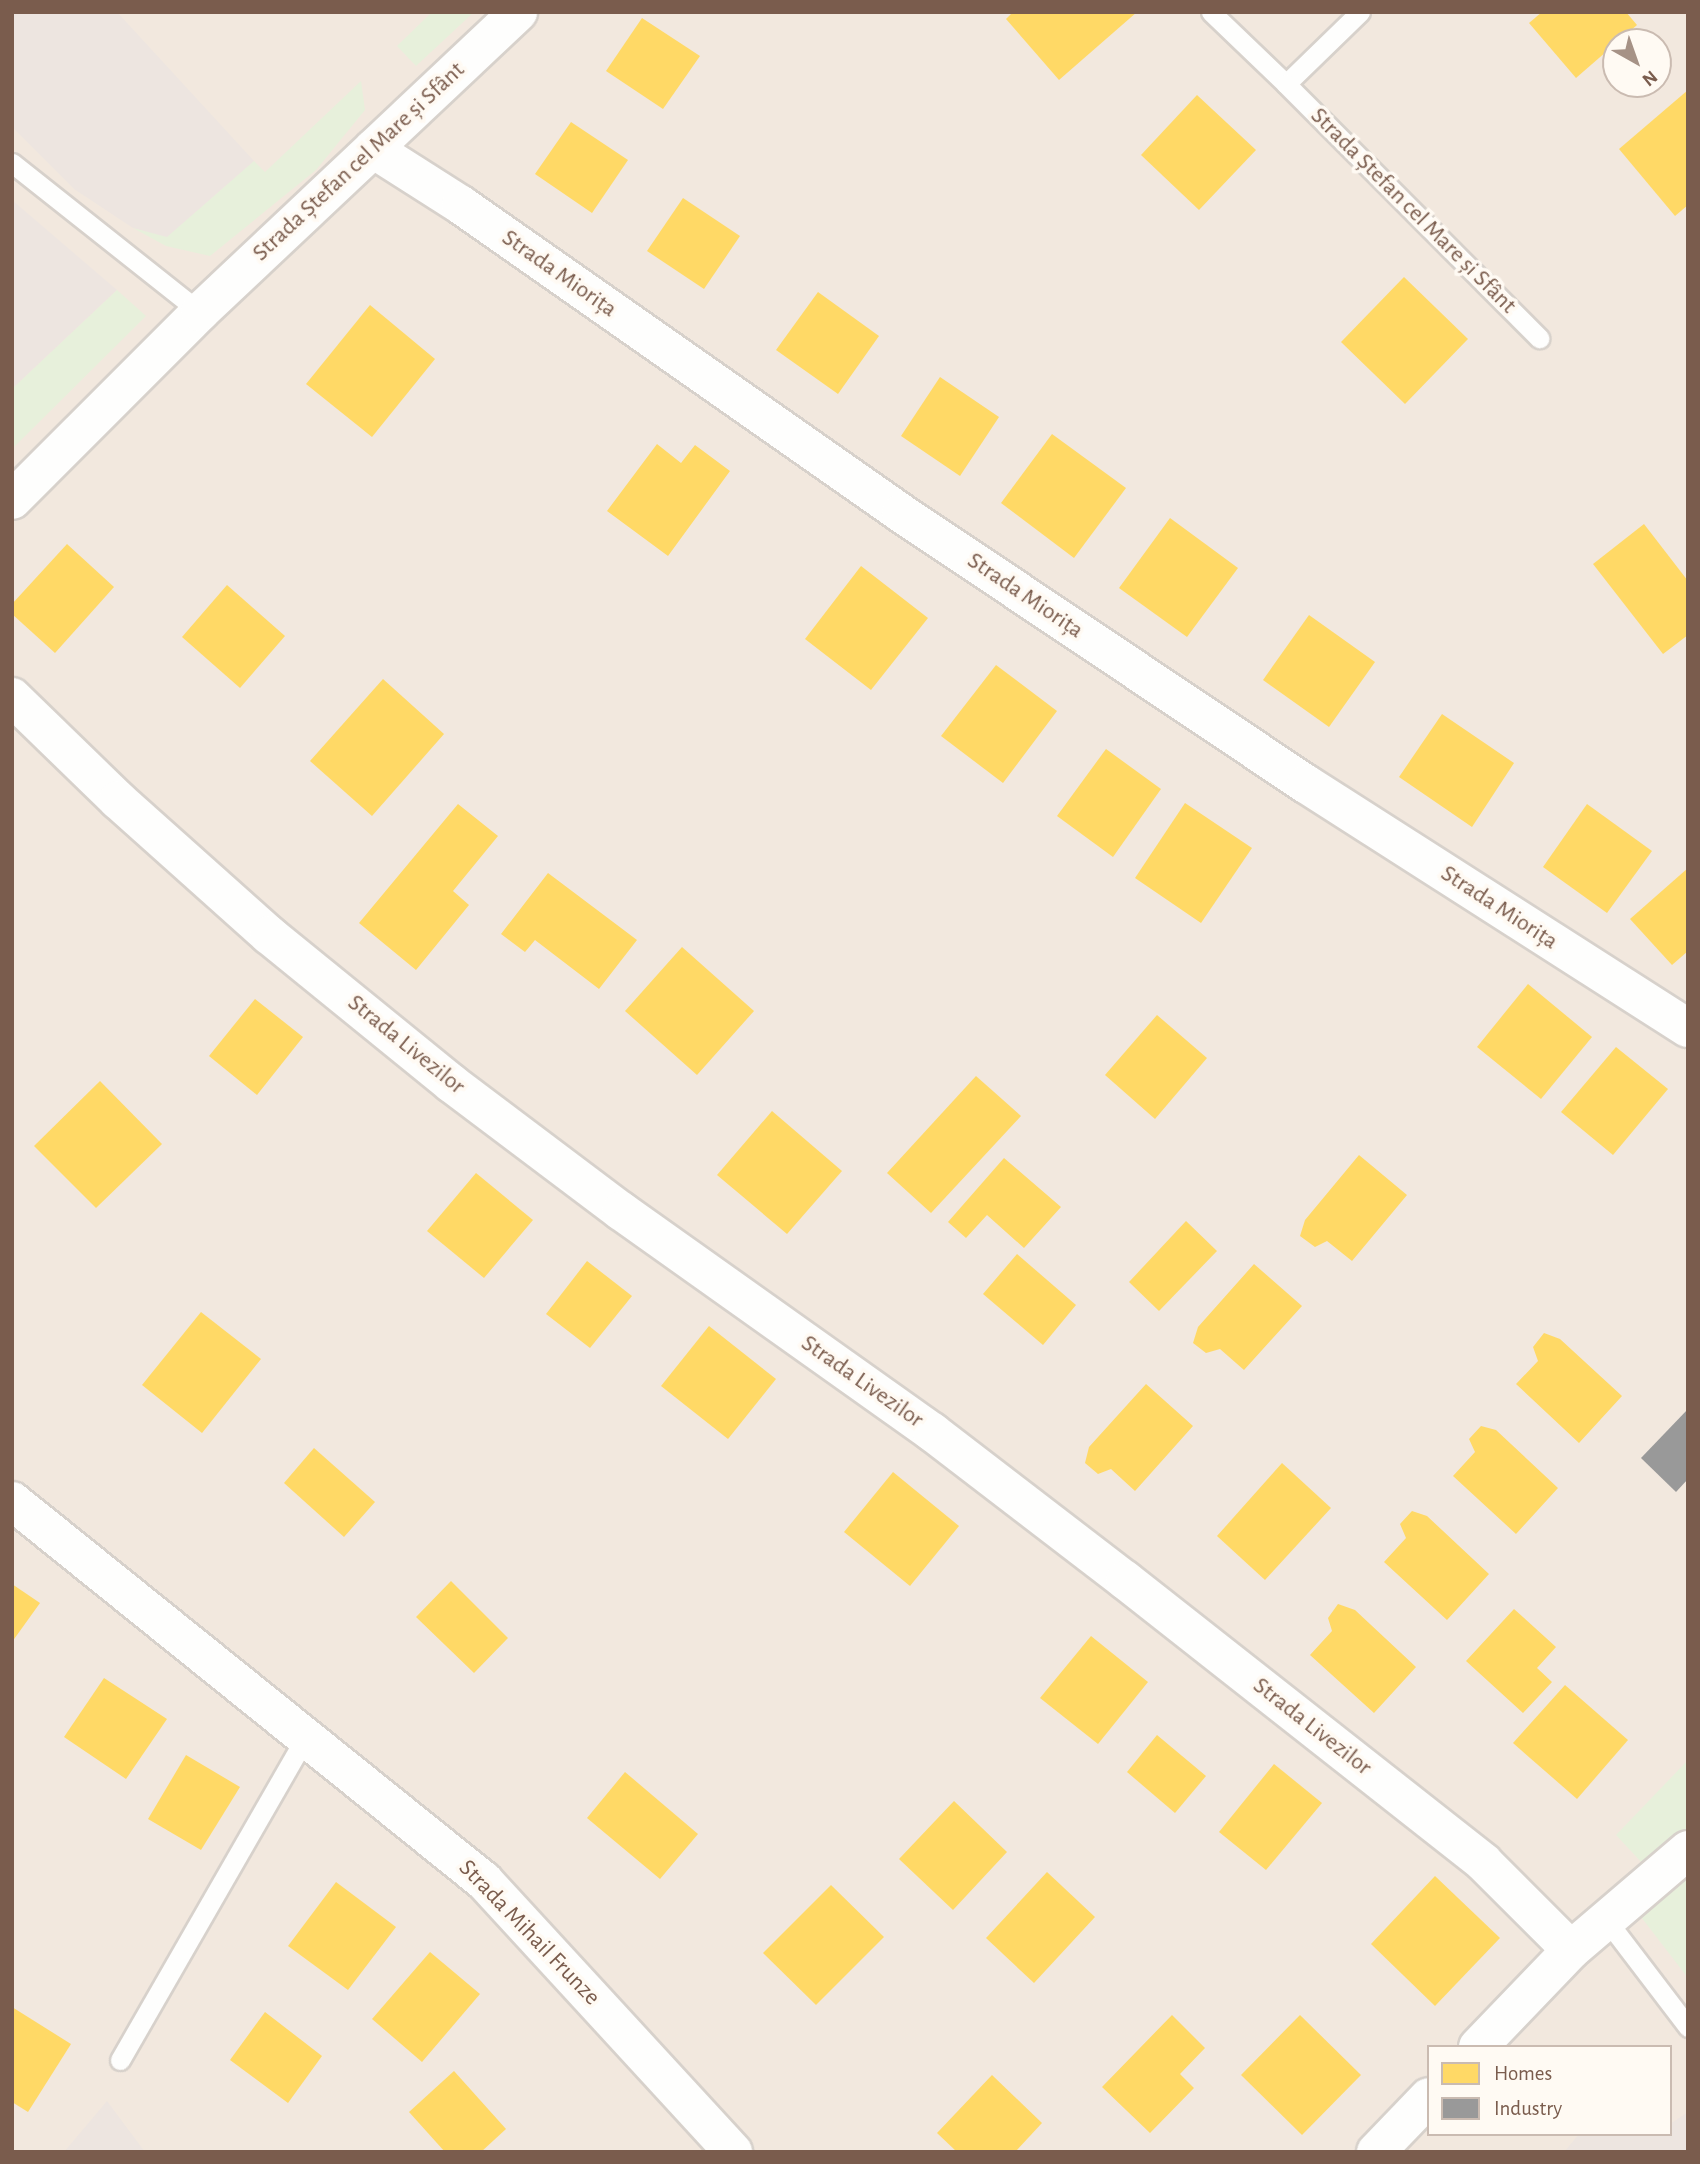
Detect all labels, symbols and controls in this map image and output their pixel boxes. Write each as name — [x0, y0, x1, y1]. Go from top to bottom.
north arrow — [1602, 28, 1672, 98]
street label: Strada Ștefan cel Mare și Sfânt — [247, 56, 471, 268]
text: N — [1638, 66, 1661, 89]
street label: Strada Ștefan cel Mare și Sfânt — [1304, 102, 1522, 320]
street label: Strada Miorița — [496, 224, 622, 324]
street label: Strada Miorița — [962, 547, 1088, 645]
street label: Strada Miorița — [1435, 860, 1563, 956]
street label: Strada Livezilor — [342, 989, 470, 1101]
street label: Strada Livezilor — [795, 1329, 929, 1435]
street label: Strada Livezilor — [1247, 1672, 1377, 1782]
street label: Strada Mihail Frunze — [452, 1854, 606, 2012]
legend — [1427, 2045, 1672, 2136]
text: Homes — [1494, 2063, 1552, 2084]
text: Industry — [1494, 2098, 1562, 2119]

